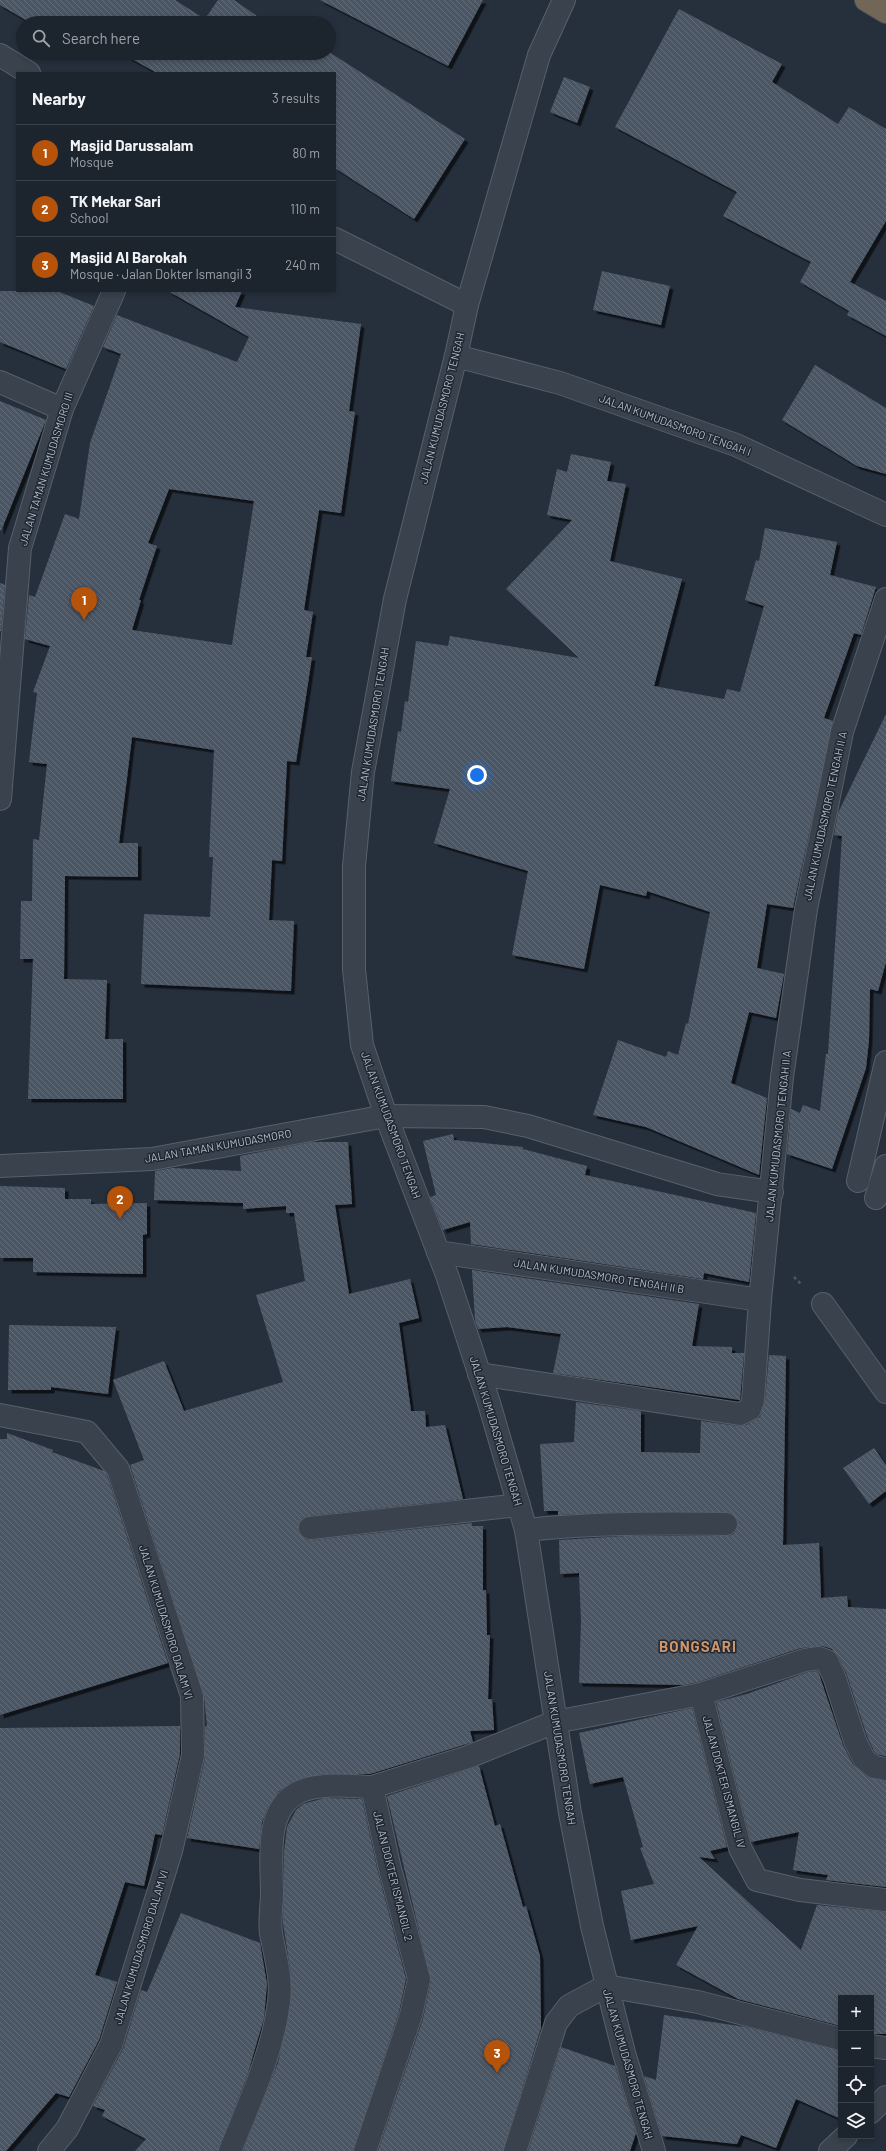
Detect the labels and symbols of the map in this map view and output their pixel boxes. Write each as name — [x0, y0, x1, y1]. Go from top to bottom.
street label: JALAN KUMUDASMORO TENGAH — [416, 331, 467, 485]
street label: JALAN TAMAN KUMUDASMORO III — [16, 391, 75, 547]
street label: JALAN KUMUDASMORO TENGAH I — [598, 391, 753, 458]
pin: 1 — [71, 587, 97, 620]
street label: JALAN KUMUDASMORO TENGAH — [354, 646, 391, 802]
street label: JALAN KUMUDASMORO TENGAH II A — [800, 730, 849, 901]
your location — [467, 765, 487, 785]
street label: JALAN KUMUDASMORO TENGAH II A — [762, 1049, 793, 1222]
street label: JALAN KUMUDASMORO TENGAH — [359, 1050, 424, 1200]
street label: JALAN TAMAN KUMUDASMORO — [143, 1126, 292, 1165]
pin: 2 — [107, 1186, 133, 1219]
street label: JALAN KUMUDASMORO TENGAH II B — [513, 1256, 685, 1295]
street label: JALAN KUMUDASMORO TENGAH — [468, 1355, 525, 1507]
street label: JALAN KUMUDASMORO DALAM VI — [137, 1543, 196, 1701]
district label: BONGSARI — [659, 1637, 737, 1655]
street label: JALAN KUMUDASMORO TENGAH — [542, 1670, 579, 1826]
street label: JALAN DOKTER ISMANGIL IV — [701, 1714, 749, 1850]
street label: JALAN DOKTER ISMANGIL 2 — [371, 1810, 416, 1942]
street label: JALAN KUMUDASMORO DALAM VI — [111, 1868, 170, 2026]
street label: JALAN KUMUDASMORO TENGAH — [601, 1987, 656, 2140]
pin: 3 — [484, 2040, 510, 2073]

